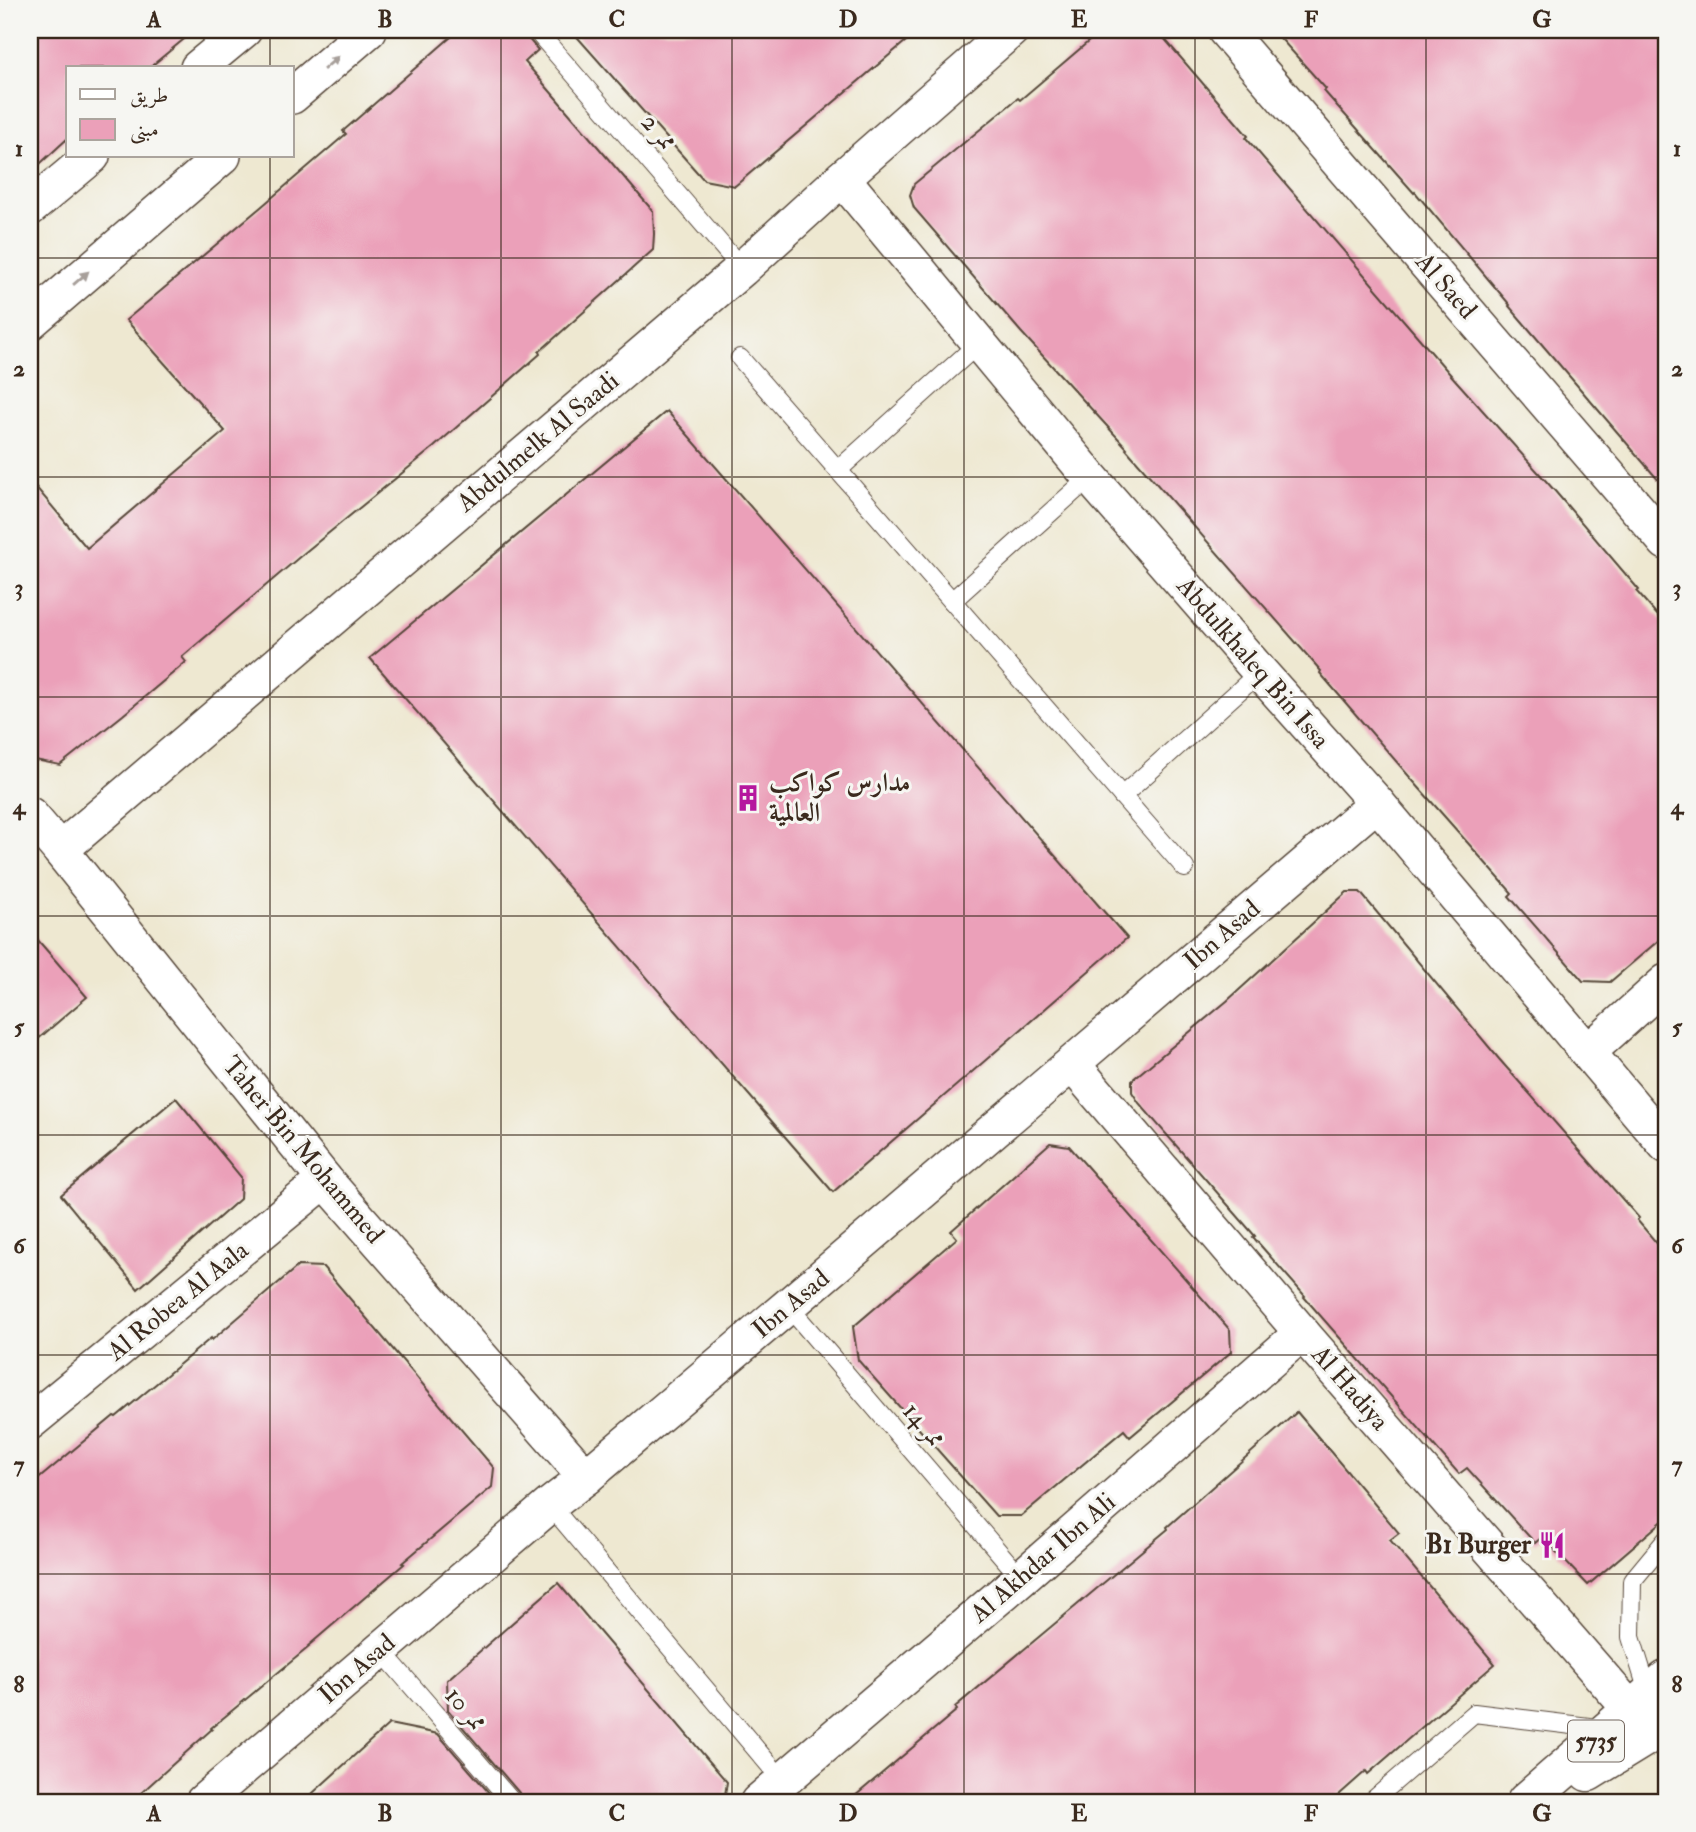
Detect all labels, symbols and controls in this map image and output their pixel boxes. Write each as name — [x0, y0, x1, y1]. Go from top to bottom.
text: A — [146, 5, 162, 34]
text: B — [377, 5, 393, 34]
text: C — [609, 5, 625, 34]
text: D — [839, 5, 857, 34]
text: E — [1071, 5, 1088, 34]
text: F — [1304, 5, 1319, 34]
text: G — [1532, 5, 1552, 34]
one-way arrow — [322, 56, 339, 71]
legend — [66, 66, 294, 158]
text: طريق — [130, 82, 168, 109]
street label: ممر 2 — [634, 107, 684, 157]
text: مبنى — [130, 116, 159, 144]
text: 1 — [15, 134, 23, 163]
text: 1 — [1673, 134, 1681, 163]
street label: Al Saed — [1408, 246, 1484, 326]
one-way arrow — [73, 271, 90, 286]
text: 2 — [13, 354, 25, 383]
text: 2 — [1671, 354, 1683, 383]
street label: Abdulmelk Al Saadi — [450, 365, 626, 520]
street label: Abdulkhaleq Bin Issa — [1169, 570, 1336, 756]
text: 3 — [15, 573, 23, 602]
text: 3 — [1673, 573, 1681, 602]
place label: مدارس كواكب العالمية — [769, 767, 910, 829]
building icon: مدارس كواكب العالمية — [733, 783, 763, 813]
text: 4 — [12, 792, 27, 821]
text: 4 — [1670, 792, 1685, 821]
street label: Ibn Asad — [1177, 893, 1267, 977]
text: 5 — [14, 1012, 25, 1041]
text: 5 — [1672, 1012, 1683, 1041]
street label: Taher Bin Mohammed — [215, 1050, 391, 1250]
text: 6 — [13, 1231, 27, 1260]
text: 6 — [1671, 1231, 1685, 1260]
street label: Al Robea Al Aala — [100, 1234, 255, 1368]
street label: Ibn Asad — [746, 1262, 836, 1346]
street label: Al Hadiya — [1304, 1338, 1396, 1437]
street label: ممر 14 — [896, 1396, 952, 1454]
text: 7 — [14, 1450, 25, 1479]
text: 7 — [1672, 1450, 1683, 1479]
street label: Al Akhdar Ibn Ali — [963, 1486, 1122, 1630]
place label: B1 Burger — [1426, 1529, 1531, 1562]
restaurant icon: B1 Burger — [1537, 1530, 1567, 1560]
street label: Ibn Asad — [312, 1627, 402, 1711]
text: 8 — [14, 1670, 25, 1699]
text: 8 — [1672, 1670, 1683, 1699]
street label: ممر 10 — [438, 1680, 494, 1738]
road number: 5735 — [1568, 1721, 1624, 1762]
text: A — [146, 1799, 162, 1828]
text: B — [377, 1799, 393, 1828]
text: C — [609, 1799, 625, 1828]
text: D — [839, 1799, 857, 1828]
text: E — [1071, 1799, 1088, 1828]
text: F — [1304, 1799, 1319, 1828]
text: G — [1532, 1799, 1552, 1828]

